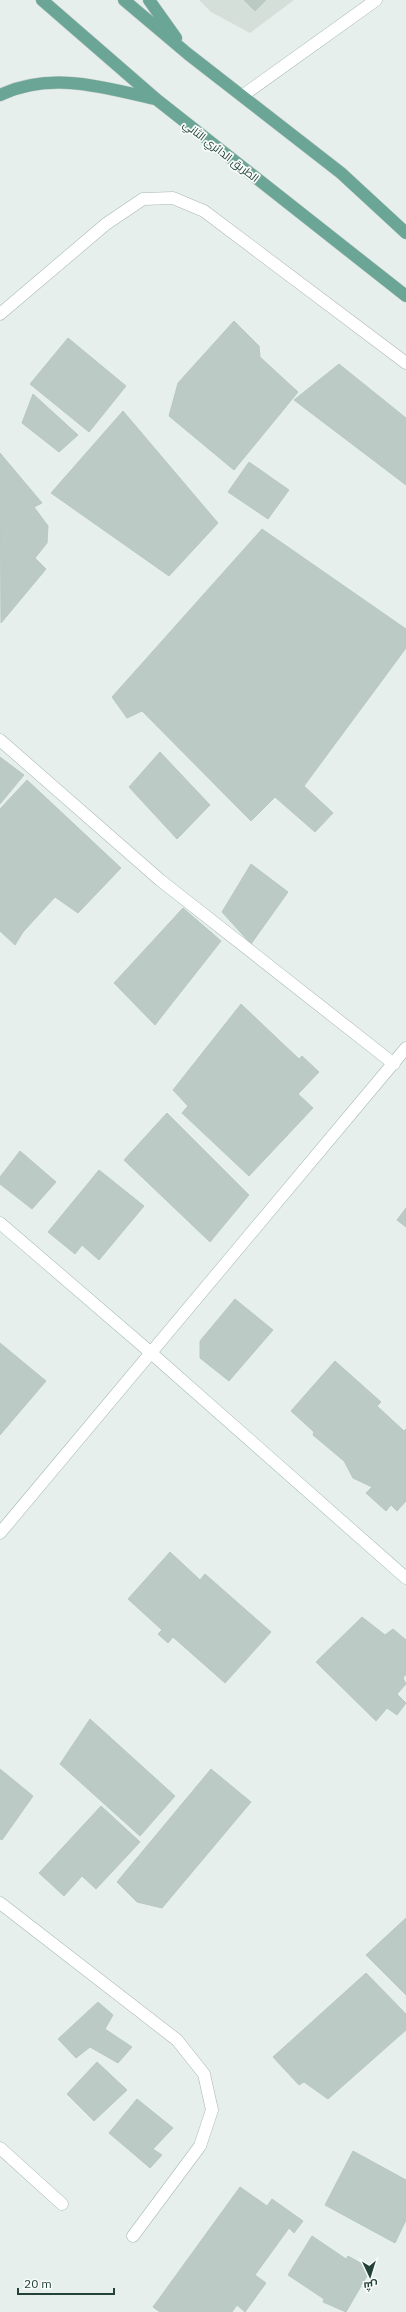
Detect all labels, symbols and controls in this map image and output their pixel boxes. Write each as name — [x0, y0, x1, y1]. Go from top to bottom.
street label: الطريق الدائري الثاني — [179, 117, 262, 187]
north arrow — [350, 2256, 390, 2296]
scale bar — [18, 2270, 114, 2296]
text: 20 m — [24, 2276, 52, 2291]
text: ش — [363, 2279, 378, 2293]

